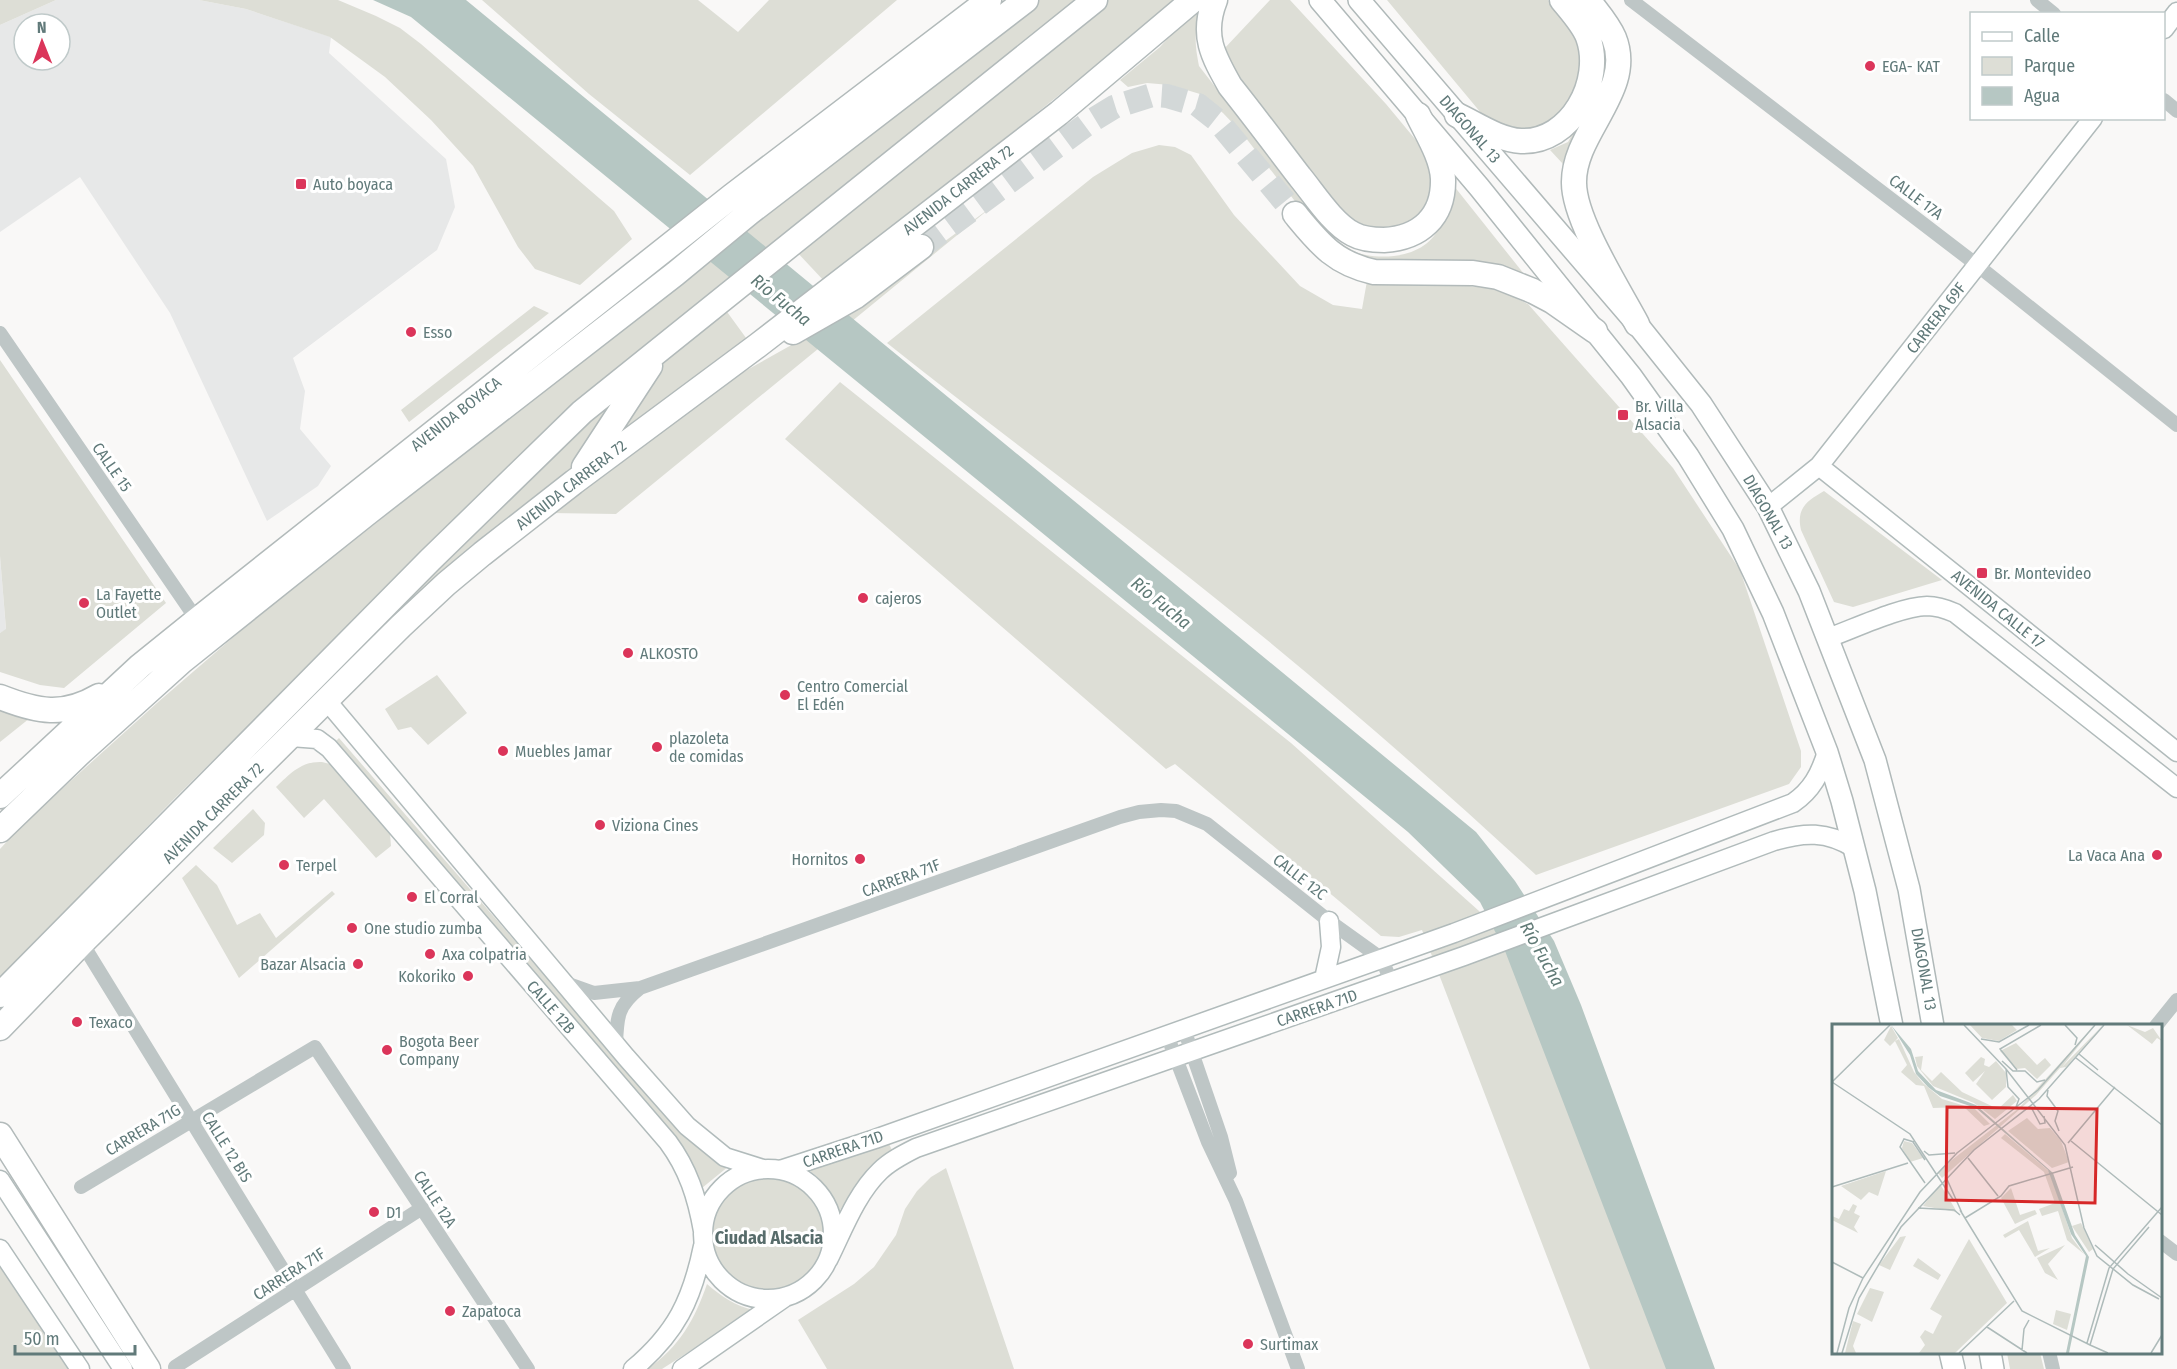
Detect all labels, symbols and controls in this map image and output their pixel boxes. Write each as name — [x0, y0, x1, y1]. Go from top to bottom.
north arrow — [12, 12, 72, 72]
legend — [1970, 12, 2165, 120]
text: N — [37, 18, 47, 37]
text: Calle — [2024, 25, 2060, 47]
text: Parque — [2024, 55, 2075, 77]
place label: EGA- KAT — [1882, 57, 1940, 76]
marker: EGA- KAT — [1863, 59, 1877, 73]
text: Agua — [2024, 85, 2060, 107]
street label: DIAGONAL 13 — [1435, 91, 1505, 167]
street label: AVENIDA CARRERA 72 — [899, 141, 1017, 239]
street label: CALLE 17A — [1885, 171, 1947, 224]
place label: Auto boyaca — [313, 175, 393, 194]
marker: Auto boyaca — [294, 177, 308, 191]
water label: Río Fucha — [747, 269, 815, 331]
street label: CARRERA 69F — [1902, 279, 1970, 357]
place label: Esso — [423, 323, 452, 342]
marker: Esso — [404, 325, 418, 339]
street label: AVENIDA BOYACA — [407, 372, 505, 455]
place label: Br. Villa Alsacia — [1635, 397, 1684, 434]
marker: Br. Villa Alsacia — [1616, 408, 1630, 422]
street label: AVENIDA CARRERA 72 — [512, 436, 630, 534]
street label: CALLE 15 — [88, 439, 136, 495]
street label: DIAGONAL 13 — [1739, 471, 1797, 553]
place label: Br. Montevideo — [1994, 564, 2091, 583]
street label: AVENIDA CALLE 17 — [1948, 566, 2049, 653]
marker: Br. Montevideo — [1975, 566, 1989, 580]
water label: Río Fucha — [1127, 572, 1195, 634]
place label: La Fayette Outlet — [96, 585, 161, 622]
place label: cajeros — [875, 589, 922, 608]
marker: cajeros — [856, 591, 870, 605]
marker: La Fayette Outlet — [77, 596, 91, 610]
place label: ALKOSTO — [640, 644, 698, 663]
marker: ALKOSTO — [621, 646, 635, 660]
place label: Centro Comercial El Edén — [797, 677, 908, 714]
marker: Centro Comercial El Edén — [778, 688, 792, 702]
place label: plazoleta de comidas — [669, 729, 744, 766]
marker: plazoleta de comidas — [650, 740, 664, 754]
place label: Muebles Jamar — [515, 742, 612, 761]
marker: Muebles Jamar — [496, 744, 510, 758]
street label: AVENIDA CARRERA 72 — [159, 759, 267, 867]
place label: Viziona Cines — [612, 816, 698, 835]
marker: Viziona Cines — [593, 818, 607, 832]
place label: La Vaca Ana — [2068, 846, 2145, 865]
marker: La Vaca Ana — [2150, 848, 2164, 862]
place label: Hornitos — [792, 850, 848, 869]
street label: CALLE 12C — [1269, 850, 1331, 904]
marker: Hornitos — [853, 852, 867, 866]
street label: CARRERA 71F — [859, 855, 943, 901]
place label: Terpel — [296, 856, 337, 875]
marker: Terpel — [277, 858, 291, 872]
place label: El Corral — [424, 888, 478, 907]
marker: El Corral — [405, 890, 419, 904]
water label: Río Fucha — [1515, 918, 1569, 990]
place label: One studio zumba — [364, 919, 483, 938]
marker: One studio zumba — [345, 921, 359, 935]
street label: DIAGONAL 13 — [1907, 926, 1941, 1012]
place label: Axa colpatria — [442, 945, 527, 964]
marker: Axa colpatria — [423, 947, 437, 961]
place label: Bazar Alsacia — [260, 955, 346, 974]
marker: Bazar Alsacia — [351, 957, 365, 971]
place label: Kokoriko — [398, 967, 456, 986]
marker: Kokoriko — [461, 969, 475, 983]
street label: CALLE 12B — [523, 977, 579, 1038]
street label: CARRERA 71D — [1274, 985, 1360, 1031]
place label: Texaco — [89, 1013, 133, 1032]
marker: Texaco — [70, 1015, 84, 1029]
inset map — [1832, 1024, 2162, 1354]
place label: Bogota Beer Company — [399, 1032, 479, 1069]
marker: Bogota Beer Company — [380, 1043, 394, 1057]
street label: CARRERA 71G — [102, 1100, 184, 1160]
street label: CALLE 12 BIS — [198, 1108, 256, 1186]
street label: CARRERA 71D — [800, 1126, 886, 1172]
street label: CALLE 12A — [410, 1167, 461, 1231]
place label: D1 — [386, 1203, 401, 1222]
marker: D1 — [367, 1205, 381, 1219]
district label: Ciudad Alsacia — [715, 1227, 823, 1249]
street label: CARRERA 71F — [249, 1244, 329, 1304]
place label: Zapatoca — [462, 1302, 521, 1321]
marker: Zapatoca — [443, 1304, 457, 1318]
scale bar — [15, 1318, 135, 1356]
text: 50 m — [24, 1328, 60, 1350]
place label: Surtimax — [1260, 1335, 1318, 1354]
marker: Surtimax — [1241, 1337, 1255, 1351]

